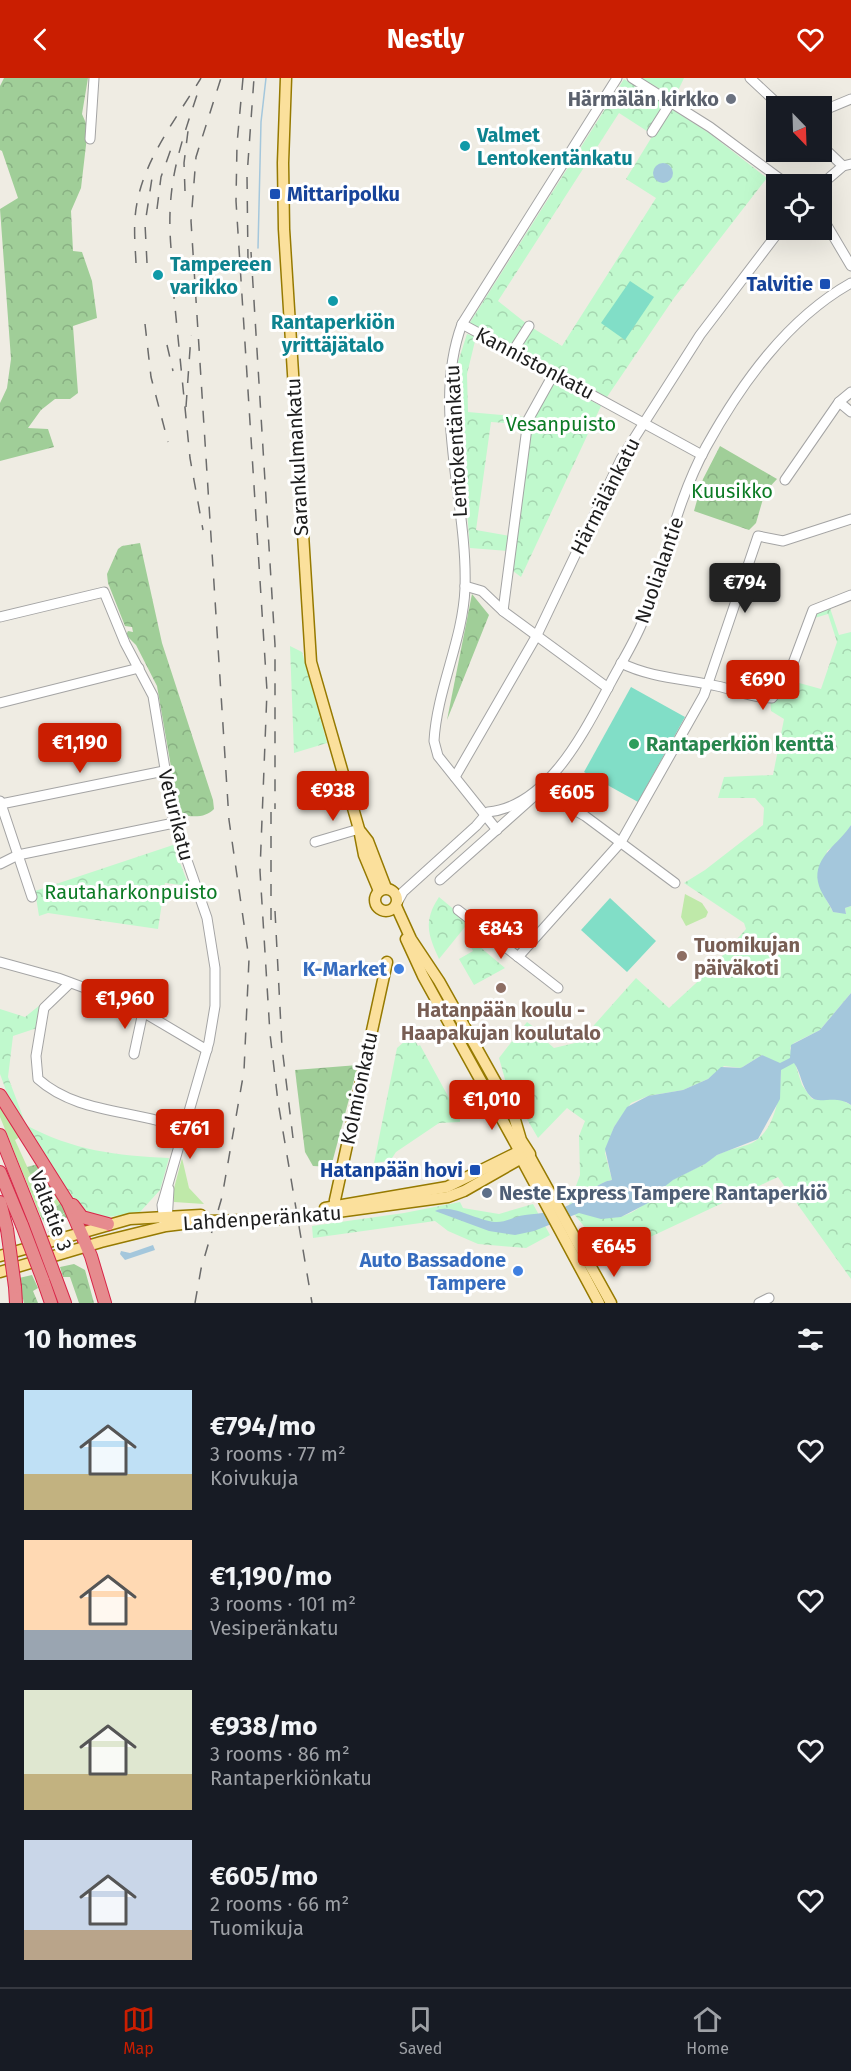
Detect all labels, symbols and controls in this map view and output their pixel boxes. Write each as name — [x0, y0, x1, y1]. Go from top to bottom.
icon: back — [24, 23, 57, 56]
text: Nestly — [387, 23, 464, 55]
icon: heart — [794, 23, 827, 56]
place label: Härmälän kirkko — [568, 87, 719, 111]
marker: Härmälän kirkko — [724, 92, 738, 106]
north arrow — [766, 96, 832, 162]
map controls — [766, 96, 832, 240]
place label: Valmet Lentokentänkatu — [476, 123, 633, 170]
marker: Valmet Lentokentänkatu — [458, 139, 472, 153]
button: locate — [766, 174, 832, 240]
place label: Mittaripolku — [287, 182, 400, 206]
marker: Mittaripolku — [268, 187, 282, 201]
place label: Tampereen varikko — [169, 252, 272, 299]
marker: Tampereen varikko — [151, 268, 165, 282]
place label: Talvitie — [746, 272, 813, 296]
marker: Talvitie — [818, 277, 832, 291]
marker: Rantaperkiön yrittäjätalo — [326, 294, 340, 308]
place label: Rantaperkiön yrittäjätalo — [271, 310, 395, 357]
street label: Kannistonkatu — [472, 322, 598, 404]
street label: Lentokentänkatu — [440, 364, 472, 518]
street label: Sarankulmankatu — [281, 377, 313, 537]
park label: Vesanpuisto — [506, 412, 616, 436]
street label: Härmälänkatu — [565, 433, 645, 559]
park label: Kuusikko — [691, 479, 773, 503]
street label: Nuolialantie — [630, 513, 688, 627]
pin: €794 — [709, 563, 781, 614]
text: €794 — [723, 570, 767, 594]
pin: €690 — [727, 660, 799, 711]
text: €690 — [740, 667, 786, 691]
pin: €1,190 — [31, 723, 129, 774]
text: €1,190 — [52, 730, 108, 754]
place label: Rantaperkiön kenttä — [646, 732, 834, 756]
marker: Rantaperkiön kenttä — [627, 737, 641, 751]
street label: Veturikatu — [153, 767, 199, 863]
pin: €938 — [297, 771, 369, 822]
pin: €605 — [536, 773, 608, 824]
text: €938 — [311, 778, 355, 802]
text: €605 — [549, 780, 595, 804]
park label: Rautaharkonpuisto — [44, 880, 218, 904]
pin: €843 — [465, 909, 537, 960]
text: €843 — [479, 916, 523, 940]
place label: Tuomikujan päiväkoti — [694, 933, 800, 980]
marker: Tuomikujan päiväkoti — [675, 949, 689, 963]
place label: K-Market — [303, 957, 387, 981]
marker: K-Market — [392, 962, 406, 976]
pin: €1,960 — [76, 979, 174, 1030]
marker: Hatanpään koulu - Haapakujan koulutalo — [494, 981, 508, 995]
text: €1,960 — [95, 986, 155, 1010]
place label: Hatanpään koulu - Haapakujan koulutalo — [401, 998, 601, 1045]
street label: Kolmionkatu — [335, 1029, 383, 1147]
pin: €1,010 — [443, 1080, 541, 1131]
text: €1,010 — [463, 1087, 521, 1111]
pin: €761 — [154, 1109, 226, 1160]
text: €761 — [170, 1116, 210, 1140]
place label: Hatanpään hovi — [320, 1158, 463, 1182]
marker: Hatanpään hovi — [468, 1163, 482, 1177]
street label: Valtatie 3 — [25, 1168, 77, 1254]
place label: Neste Express Tampere Rantaperkiö — [499, 1181, 828, 1205]
marker: Neste Express Tampere Rantaperkiö — [480, 1186, 494, 1200]
street label: Lahdenperänkatu — [182, 1200, 342, 1236]
pin: €645 — [578, 1227, 650, 1278]
text: €645 — [592, 1234, 636, 1258]
place label: Auto Bassadone Tampere — [359, 1248, 506, 1295]
marker: Auto Bassadone Tampere — [511, 1264, 525, 1278]
icon: filters — [794, 1323, 827, 1356]
text: 10 homes — [24, 1324, 137, 1355]
text: €794/mo — [210, 1411, 316, 1442]
icon: home — [72, 1414, 144, 1486]
icon: heart — [794, 1434, 827, 1467]
text: 3 rooms · 77 m² — [210, 1442, 346, 1466]
text: Koivukuja — [210, 1466, 299, 1490]
text: €1,190/mo — [210, 1561, 332, 1592]
icon: home — [72, 1564, 144, 1636]
icon: heart — [794, 1584, 827, 1617]
text: 3 rooms · 101 m² — [210, 1592, 356, 1616]
text: Vesiperänkatu — [210, 1616, 339, 1640]
text: €938/mo — [210, 1711, 318, 1742]
icon: home — [72, 1714, 144, 1786]
icon: heart — [794, 1734, 827, 1767]
text: 3 rooms · 86 m² — [210, 1742, 350, 1766]
text: Rantaperkiönkatu — [210, 1766, 372, 1790]
text: €605/mo — [210, 1861, 318, 1892]
icon: home — [72, 1864, 144, 1936]
icon: heart — [794, 1884, 827, 1917]
text: 2 rooms · 66 m² — [210, 1892, 349, 1916]
text: Tuomikuja — [210, 1916, 304, 1940]
tab: Map — [122, 2003, 155, 2058]
tab: Saved — [399, 2003, 442, 2058]
tab: Home — [686, 2003, 729, 2058]

